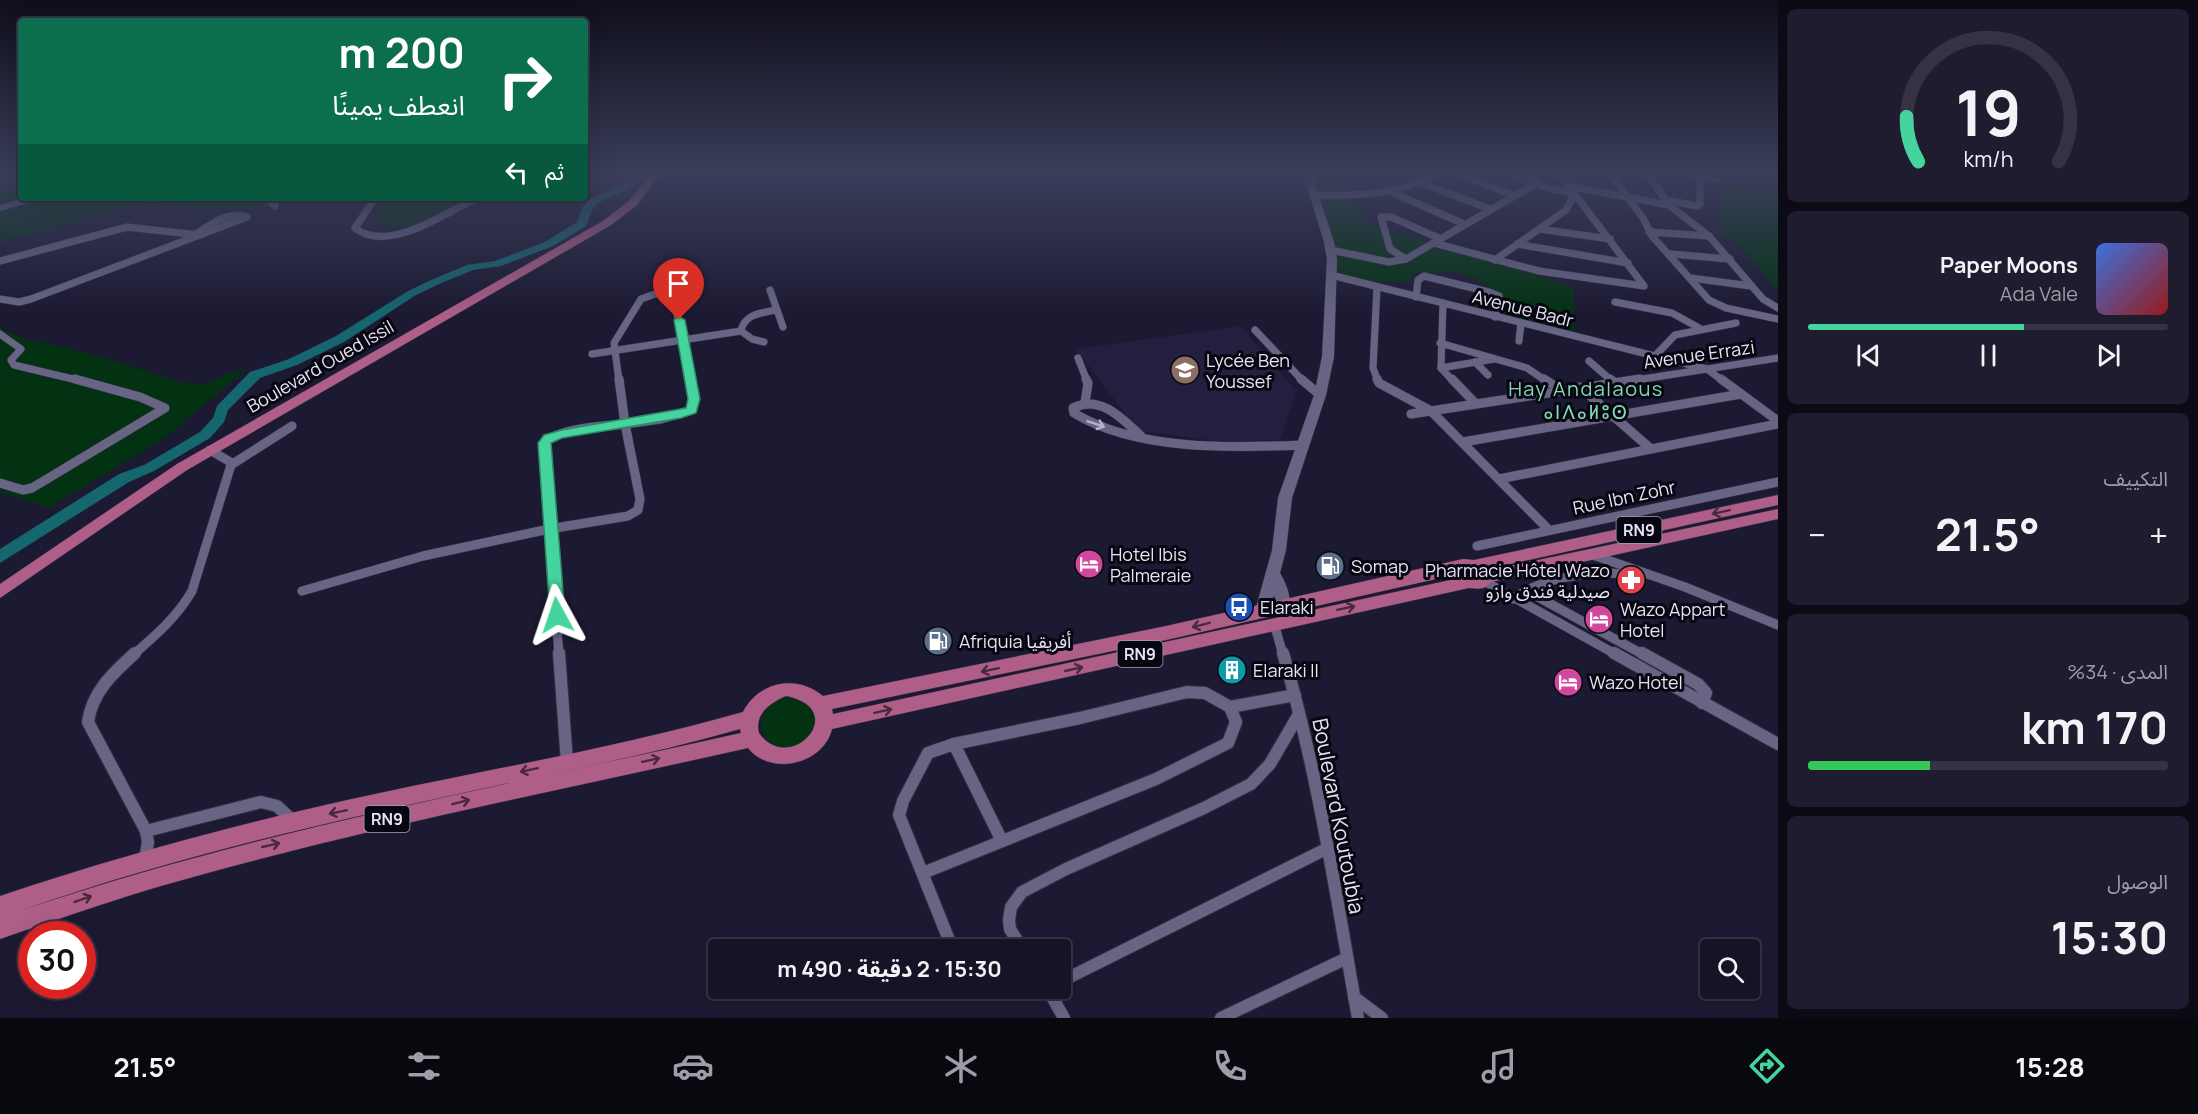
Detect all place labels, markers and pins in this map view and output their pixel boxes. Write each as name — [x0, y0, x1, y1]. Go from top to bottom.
pin — [653, 258, 704, 320]
place label: Lycée Ben Youssef — [1206, 348, 1290, 393]
school or university icon: Lycée Ben Youssef — [1169, 354, 1201, 386]
place label: Hotel Ibis Palmeraie — [1110, 542, 1191, 587]
hotel icon: Hotel Ibis Palmeraie — [1073, 548, 1105, 580]
fuel station icon: Somap — [1314, 550, 1346, 582]
place label: Somap — [1351, 554, 1409, 578]
place label: Pharmacie Hôtel Wazo صيدلية فندق وازو — [1425, 558, 1610, 603]
pharmacy icon: Pharmacie Hôtel Wazo صيدلية فندق وازو — [1615, 564, 1647, 596]
bus stop icon: Elaraki — [1223, 591, 1255, 623]
place label: Elaraki — [1260, 595, 1314, 619]
place label: Wazo Appart Hotel — [1620, 597, 1726, 642]
hotel icon: Wazo Appart Hotel — [1583, 603, 1615, 635]
fuel station icon: Afriquia أفريقيا — [922, 625, 954, 657]
place label: Afriquia أفريقيا — [959, 629, 1071, 653]
building icon: Elaraki II — [1216, 654, 1248, 686]
place label: Elaraki II — [1253, 658, 1319, 682]
hotel icon: Wazo Hotel — [1552, 666, 1584, 698]
place label: Wazo Hotel — [1589, 670, 1683, 694]

